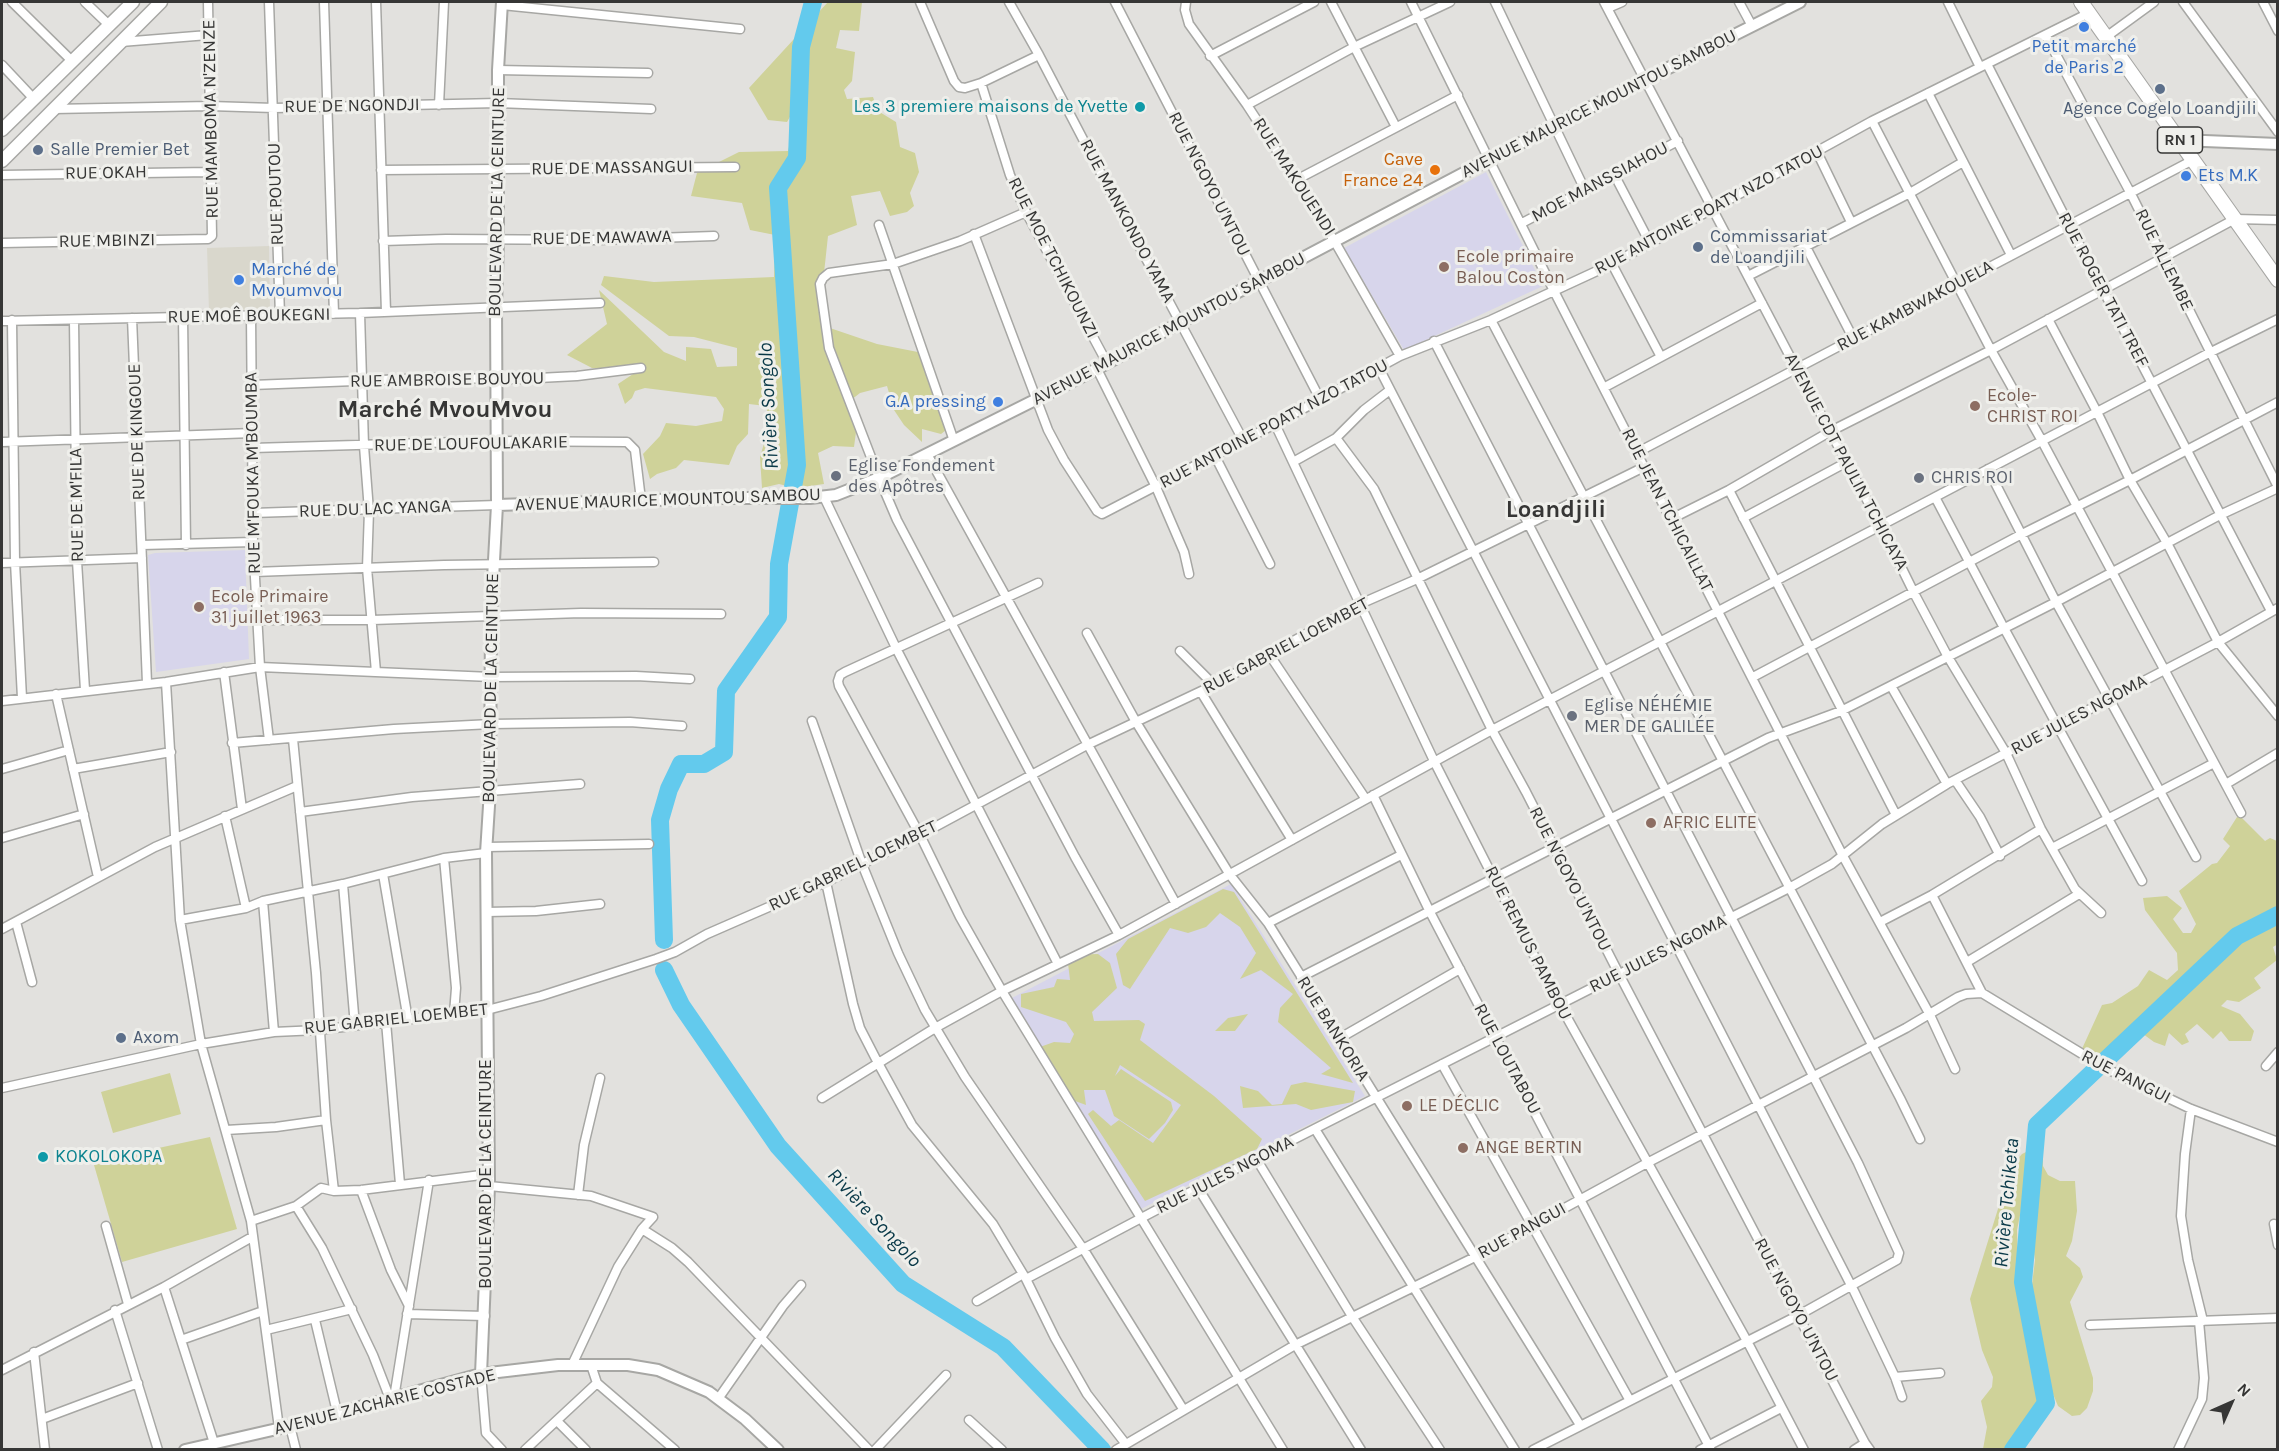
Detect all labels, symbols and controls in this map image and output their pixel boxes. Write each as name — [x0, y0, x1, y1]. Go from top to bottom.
street label: RUE MAMBOMA N'ZENZE — [198, 19, 224, 219]
marker: Petit marché de Paris 2 — [2077, 20, 2091, 34]
street label: AVENUE MAURICE MOUNTOU SAMBOU — [1458, 25, 1740, 183]
place label: Petit marché de Paris 2 — [2031, 36, 2137, 78]
marker: Agence Cogelo Loandjili — [2153, 82, 2167, 96]
street label: BOULEVARD DE LA CEINTURE — [484, 87, 510, 317]
street label: RUE DE NGONDJI — [284, 94, 420, 118]
place label: Les 3 premiere maisons de Yvette — [854, 96, 1128, 118]
place label: Agence Cogelo Loandjili — [2063, 98, 2257, 120]
marker: Les 3 premiere maisons de Yvette — [1133, 100, 1147, 114]
street label: RUE N'GOYO U'NTOU — [1163, 108, 1255, 260]
street label: RUE MAKOUENDI — [1248, 114, 1340, 240]
road number: RN 1 — [2158, 127, 2202, 153]
street label: RUE MANKONDO YAMA — [1075, 135, 1179, 307]
street label: MOE MANSSIAHOU — [1528, 137, 1672, 227]
place label: Salle Premier Bet — [50, 139, 190, 161]
street label: RUE ANTOINE POATY NZO TATOU — [1591, 140, 1827, 280]
street label: RUE POUTOU — [263, 142, 289, 246]
marker: Salle Premier Bet — [31, 143, 45, 157]
place label: Cave France 24 — [1343, 149, 1423, 192]
street label: RUE DE MASSANGUI — [531, 156, 693, 180]
street label: RUE OKAH — [65, 161, 147, 185]
marker: Cave France 24 — [1428, 163, 1442, 177]
place label: Ets M.K — [2198, 165, 2258, 187]
marker: Ets M.K — [2179, 169, 2193, 183]
street label: RUE MOE TCHIKOUNZI — [1003, 174, 1103, 342]
street label: RUE ALLEMBE — [2130, 205, 2198, 315]
street label: RUE ROGER TATI TREF — [2053, 209, 2153, 371]
street label: RUE DE MAWAWA — [532, 226, 672, 250]
place label: Commissariat de Loandjili — [1710, 226, 1827, 268]
street label: RUE MBINZI — [58, 229, 156, 253]
marker: Commissariat de Loandjili — [1691, 240, 1705, 254]
place label: Ecole primaire Balou Coston — [1456, 246, 1574, 288]
street label: AVENUE MAURICE MOUNTOU SAMBOU — [1029, 248, 1309, 410]
street label: RUE KAMBWAKOUELA — [1833, 256, 1997, 356]
place label: Marché de Mvoumvou — [251, 259, 343, 302]
marker: Ecole primaire Balou Coston — [1437, 260, 1451, 274]
marker: Marché de Mvoumvou — [232, 273, 246, 287]
street label: RUE MOÊ BOUKEGNI — [167, 304, 331, 328]
water label: Rivière Songolo — [754, 342, 784, 470]
street label: AVENUE CDT PAULIN TCHICAYA — [1779, 350, 1913, 574]
street label: RUE ANTOINE POATY NZO TATOU — [1156, 354, 1392, 494]
street label: RUE DE KINGOUE — [124, 363, 150, 501]
street label: RUE AMBROISE BOUYOU — [350, 368, 544, 392]
street label: RUE M'FOUKA M'BOUMBA — [240, 372, 266, 574]
place label: Ecole- CHRIST ROI — [1987, 385, 2078, 428]
place label: G.A pressing — [885, 391, 986, 413]
marker: G.A pressing — [991, 395, 1005, 409]
district label: Marché MvouMvou — [337, 396, 553, 424]
marker: Ecole- CHRIST ROI — [1968, 399, 1982, 413]
street label: RUE JEAN TCHICAILLAT — [1616, 425, 1718, 595]
street label: RUE DE LOUFOULAKARIE — [374, 432, 568, 456]
street label: RUE DE M'FILA — [65, 448, 89, 562]
place label: Eglise Fondement des Apôtres — [848, 455, 995, 498]
place label: CHRIS ROI — [1931, 467, 2013, 489]
marker: Eglise Fondement des Apôtres — [829, 469, 843, 483]
marker: CHRIS ROI — [1912, 471, 1926, 485]
street label: AVENUE MAURICE MOUNTOU SAMBOU — [515, 484, 821, 516]
street label: RUE DU LAC YANGA — [298, 496, 452, 522]
district label: Loandjili — [1506, 496, 1606, 524]
street label: BOULEVARD DE LA CEINTURE — [478, 573, 504, 803]
place label: Ecole Primaire 31 juillet 1963 — [211, 586, 328, 628]
street label: RUE GABRIEL LOEMBET — [1199, 593, 1373, 699]
marker: Ecole Primaire 31 juillet 1963 — [192, 600, 206, 614]
street label: RUE JULES NGOMA — [2007, 670, 2151, 760]
place label: Eglise NÉHÉMIE MER DE GALILÉE — [1584, 695, 1715, 738]
marker: Eglise NÉHÉMIE MER DE GALILÉE — [1565, 709, 1579, 723]
street label: RUE N'GOYO U'NTOU — [1524, 803, 1616, 955]
place label: AFRIC ELITE — [1663, 812, 1757, 834]
street label: RUE GABRIEL LOEMBET — [765, 816, 941, 916]
marker: AFRIC ELITE — [1644, 816, 1658, 830]
street label: RUE REMUS PAMBOU — [1480, 862, 1576, 1024]
street label: RUE JULES NGOMA — [1586, 910, 1730, 998]
street label: RUE BANKORIA — [1292, 972, 1374, 1086]
street label: RUE GABRIEL LOEMBET — [303, 999, 489, 1039]
street label: RUE LOUTABOU — [1469, 1000, 1545, 1118]
place label: Axom — [133, 1027, 179, 1049]
marker: Axom — [114, 1031, 128, 1045]
street label: RUE PANGUI — [2078, 1045, 2174, 1109]
street label: BOULEVARD DE LA CEINTURE — [475, 1059, 497, 1289]
place label: LE DÉCLIC — [1419, 1095, 1499, 1117]
marker: LE DÉCLIC — [1400, 1099, 1414, 1113]
street label: RUE JULES NGOMA — [1153, 1131, 1297, 1219]
place label: ANGE BERTIN — [1475, 1137, 1582, 1159]
water label: Rivière Tchiketa — [1989, 1137, 2025, 1269]
marker: ANGE BERTIN — [1456, 1141, 1470, 1155]
place label: KOKOLOKOPA — [55, 1146, 162, 1168]
marker: KOKOLOKOPA — [36, 1150, 50, 1164]
water label: Rivière Songolo — [822, 1163, 926, 1273]
street label: RUE PANGUI — [1474, 1198, 1570, 1264]
street label: RUE N'GOYO U'NTOU — [1749, 1235, 1843, 1385]
street label: AVENUE ZACHARIE COSTADE — [272, 1364, 498, 1440]
north arrow — [2201, 1373, 2261, 1433]
text: N — [2233, 1379, 2255, 1401]

